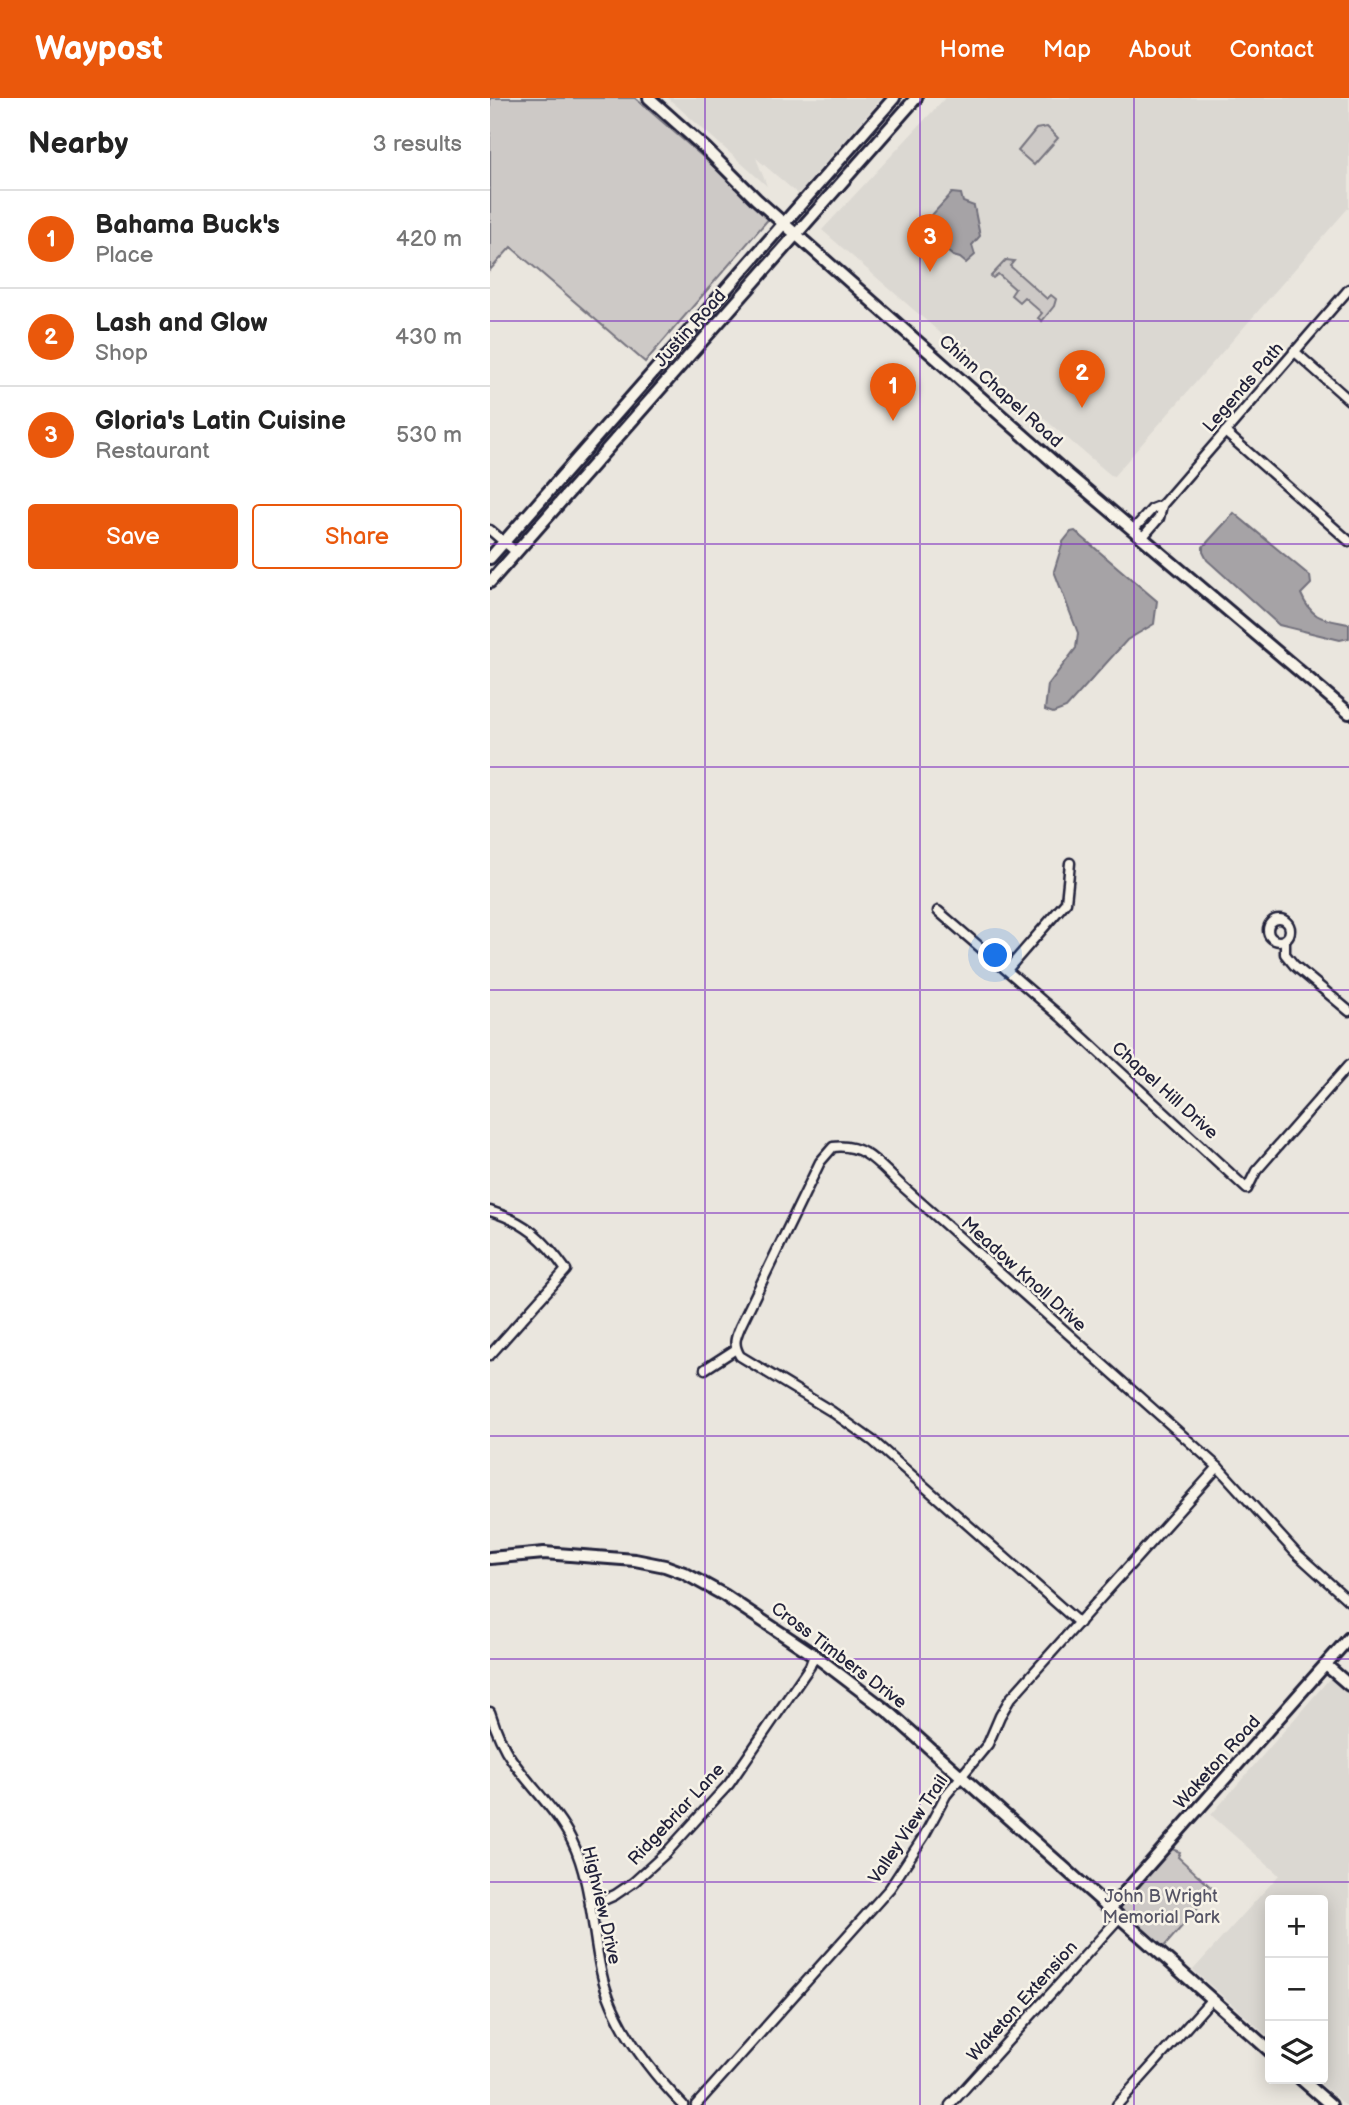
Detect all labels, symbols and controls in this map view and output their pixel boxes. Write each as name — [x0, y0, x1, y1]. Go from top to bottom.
text: Waypost — [35, 29, 163, 69]
text: Home — [940, 35, 1005, 64]
text: Map — [1043, 35, 1091, 64]
text: About — [1129, 35, 1191, 64]
text: Contact — [1229, 35, 1314, 64]
text: Nearby — [28, 126, 128, 162]
text: 3 results — [373, 130, 462, 158]
text: Bahama Buck's — [95, 210, 280, 241]
pin: 3 — [907, 214, 953, 272]
text: 1 — [46, 225, 56, 253]
text: 420 m — [396, 225, 462, 253]
text: Place — [95, 241, 153, 269]
street label: Justin Road — [650, 285, 730, 371]
text: Lash and Glow — [95, 308, 268, 339]
text: 2 — [44, 323, 58, 351]
text: 430 m — [395, 323, 462, 351]
street label: Chinn Chapel Road — [935, 331, 1067, 452]
street label: Legends Path — [1199, 338, 1288, 437]
text: Shop — [95, 339, 148, 367]
pin: 2 — [1059, 350, 1105, 408]
pin: 1 — [870, 363, 916, 421]
text: Gloria's Latin Cuisine — [95, 406, 346, 437]
text: 3 — [44, 421, 58, 449]
text: 530 m — [396, 421, 462, 449]
text: Restaurant — [95, 437, 209, 465]
button: Save — [28, 504, 238, 569]
button: Share — [252, 504, 462, 569]
your location — [978, 938, 1012, 972]
street label: Chapel Hill Drive — [1107, 1037, 1222, 1144]
street label: Meadow Knoll Drive — [957, 1213, 1091, 1336]
street label: Cross Timbers Drive — [767, 1598, 911, 1713]
street label: Waketon Road — [1170, 1711, 1265, 1813]
street label: Ridgebriar Lane — [624, 1759, 729, 1870]
street label: Valley View Trail — [864, 1771, 952, 1888]
street label: Highview Drive — [578, 1844, 625, 1966]
park label: John B Wright Memorial Park — [1102, 1886, 1220, 1928]
map controls — [1265, 1895, 1328, 2084]
button: + — [1265, 1895, 1328, 1958]
street label: Waketon Extension — [963, 1937, 1082, 2066]
button: − — [1265, 1958, 1328, 2021]
button: layers — [1265, 2021, 1328, 2084]

